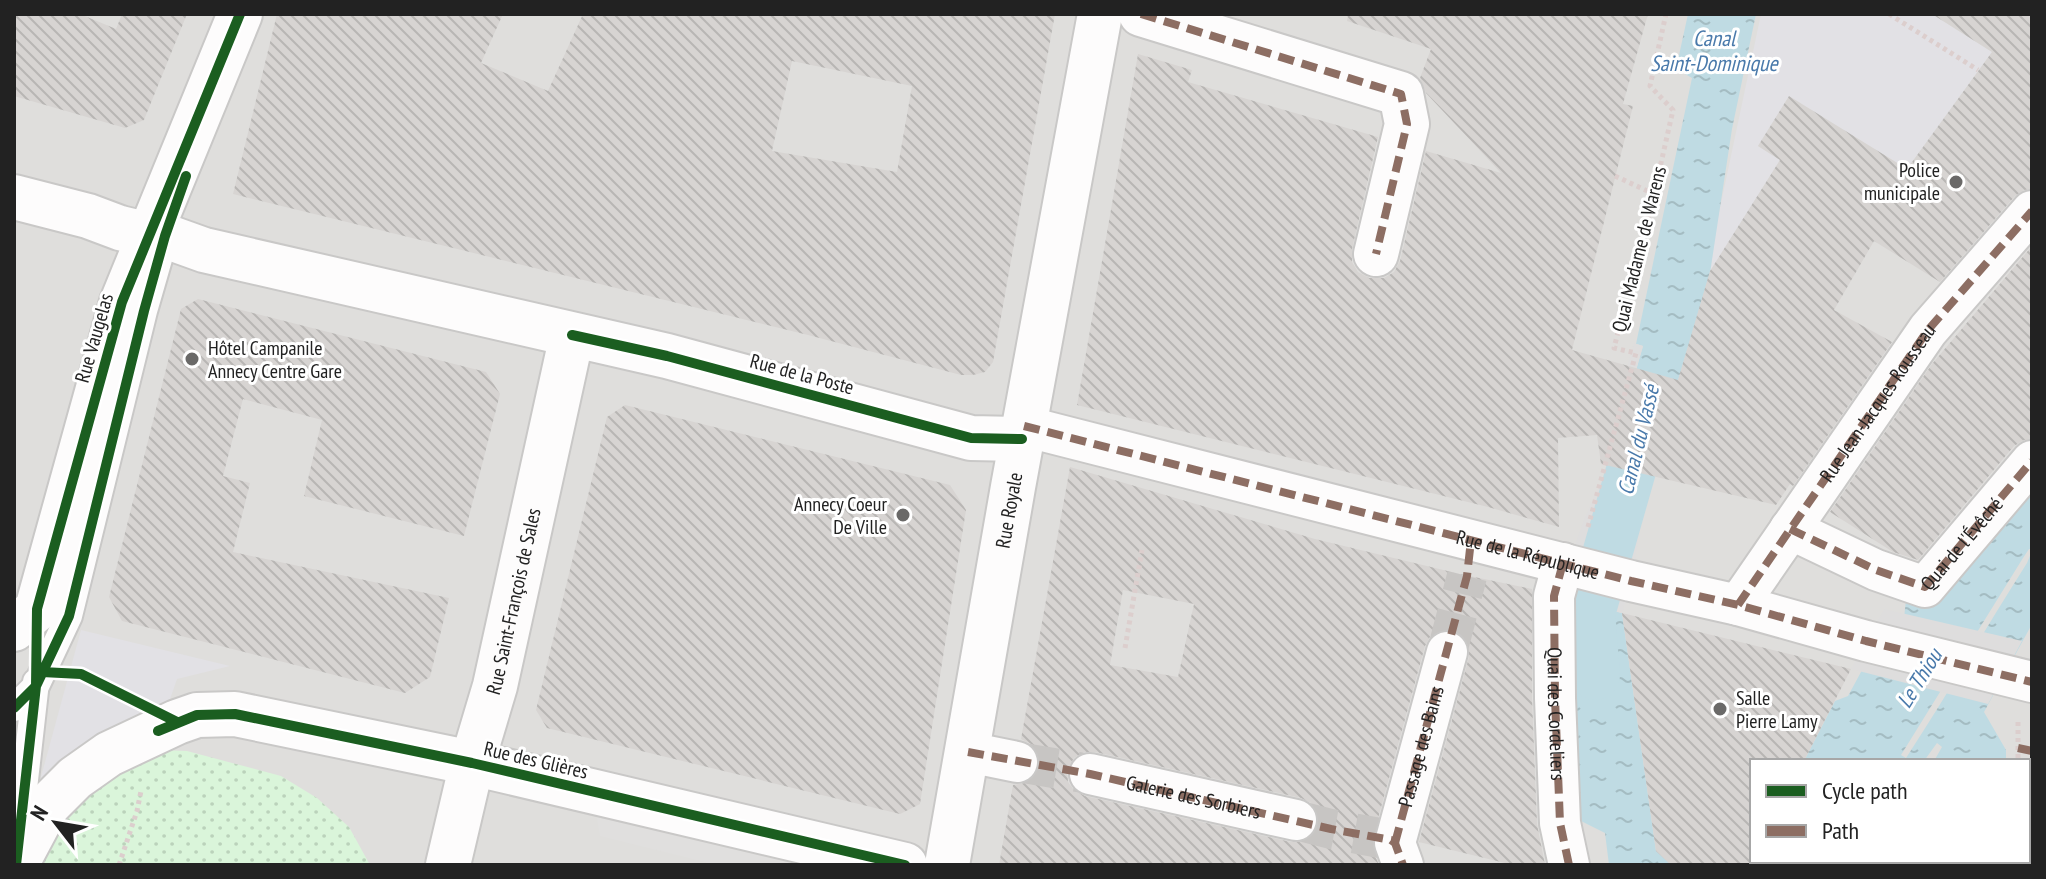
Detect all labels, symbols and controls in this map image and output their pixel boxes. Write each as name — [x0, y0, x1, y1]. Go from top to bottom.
water label: Canal Saint-Dominique — [1650, 24, 1780, 77]
place label: Police municipale — [1864, 157, 1940, 206]
street label: Quai Madame de Warens — [1606, 163, 1672, 335]
marker: Police municipale — [1947, 173, 1965, 191]
street label: Rue Vaugelas — [69, 290, 119, 386]
street label: Rue Jean-Jacques Rousseau — [1814, 317, 1941, 487]
place label: Hôtel Campanile Annecy Centre Gare — [208, 335, 342, 384]
street label: Rue de la Poste — [747, 348, 857, 400]
marker: Hôtel Campanile Annecy Centre Gare — [183, 350, 201, 368]
water label: Canal du Vassé — [1611, 380, 1666, 498]
street label: Rue Royale — [990, 470, 1028, 550]
place label: Annecy Coeur De Ville — [794, 491, 888, 540]
street label: Quai de l'Évêché — [1915, 492, 2009, 596]
street label: Rue Saint-François de Sales — [480, 505, 547, 698]
marker: Annecy Coeur De Ville — [894, 506, 912, 524]
street label: Rue de la République — [1454, 524, 1602, 585]
water label: Le Thiou — [1890, 642, 1949, 713]
street label: Quai des Cordeliers — [1542, 647, 1571, 781]
street label: Passage des Bains — [1392, 683, 1450, 810]
place label: Salle Pierre Lamy — [1736, 685, 1818, 734]
marker: Salle Pierre Lamy — [1711, 700, 1729, 718]
street label: Rue des Glières — [481, 735, 591, 785]
legend — [1750, 759, 2030, 863]
street label: Galerie des Sorbiers — [1124, 769, 1264, 825]
text: Cycle path — [1822, 775, 1908, 806]
north arrow — [16, 783, 96, 863]
text: N — [24, 800, 54, 825]
text: Path — [1822, 815, 1859, 846]

